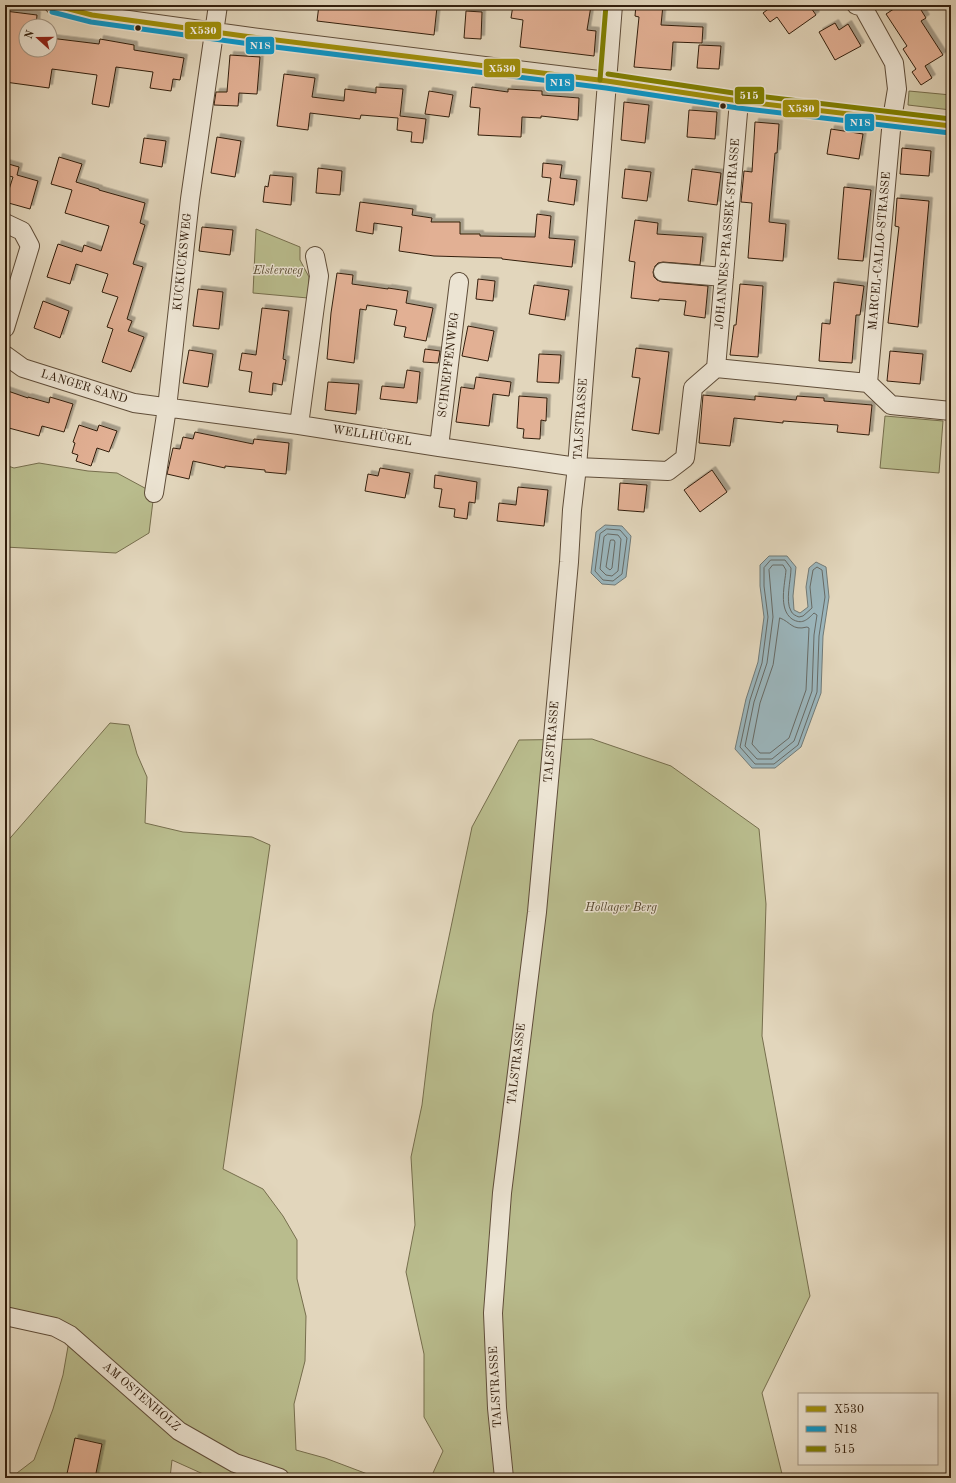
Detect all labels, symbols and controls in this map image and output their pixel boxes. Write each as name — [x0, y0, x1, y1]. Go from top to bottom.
north arrow — [18, 18, 58, 58]
line badge: X530 — [184, 21, 222, 40]
unlabelled marker — [133, 23, 143, 33]
text: X530 — [189, 26, 217, 37]
text: N — [23, 29, 37, 41]
line badge: N18 — [245, 36, 275, 55]
text: N18 — [249, 41, 271, 52]
line badge: X530 — [483, 58, 521, 78]
text: X530 — [488, 64, 516, 75]
line badge: N18 — [545, 73, 575, 92]
text: N18 — [549, 78, 571, 89]
line badge: 515 — [734, 86, 765, 105]
text: 515 — [739, 91, 759, 102]
line badge: X530 — [782, 99, 820, 118]
unlabelled marker — [718, 101, 728, 111]
text: X530 — [787, 104, 815, 115]
line badge: N18 — [844, 113, 875, 132]
text: N18 — [849, 118, 871, 129]
street label: JOHANNES-PRASSEK-STRASSE — [714, 138, 742, 330]
street label: MARCEL-CALLO-STRASSE — [867, 171, 893, 331]
street label: KUCKUCKSWEG — [172, 212, 194, 312]
park label: Elsterweg — [252, 265, 303, 277]
street label: SCHNEPFENWEG — [437, 311, 461, 418]
street label: LANGER SAND — [39, 368, 129, 406]
street label: TALSTRASSE — [572, 378, 590, 460]
street label: WELLHÜGEL — [331, 420, 413, 448]
street label: TALSTRASSE — [542, 701, 562, 783]
park label: Hollager Berg — [584, 902, 657, 914]
street label: TALSTRASSE — [506, 1023, 528, 1105]
street label: TALSTRASSE — [488, 1346, 504, 1428]
street label: AM OSTENHOLZ — [100, 1360, 182, 1434]
legend — [798, 1393, 938, 1465]
text: X530 — [834, 1403, 864, 1416]
text: N18 — [834, 1424, 857, 1436]
text: 515 — [834, 1443, 855, 1456]

